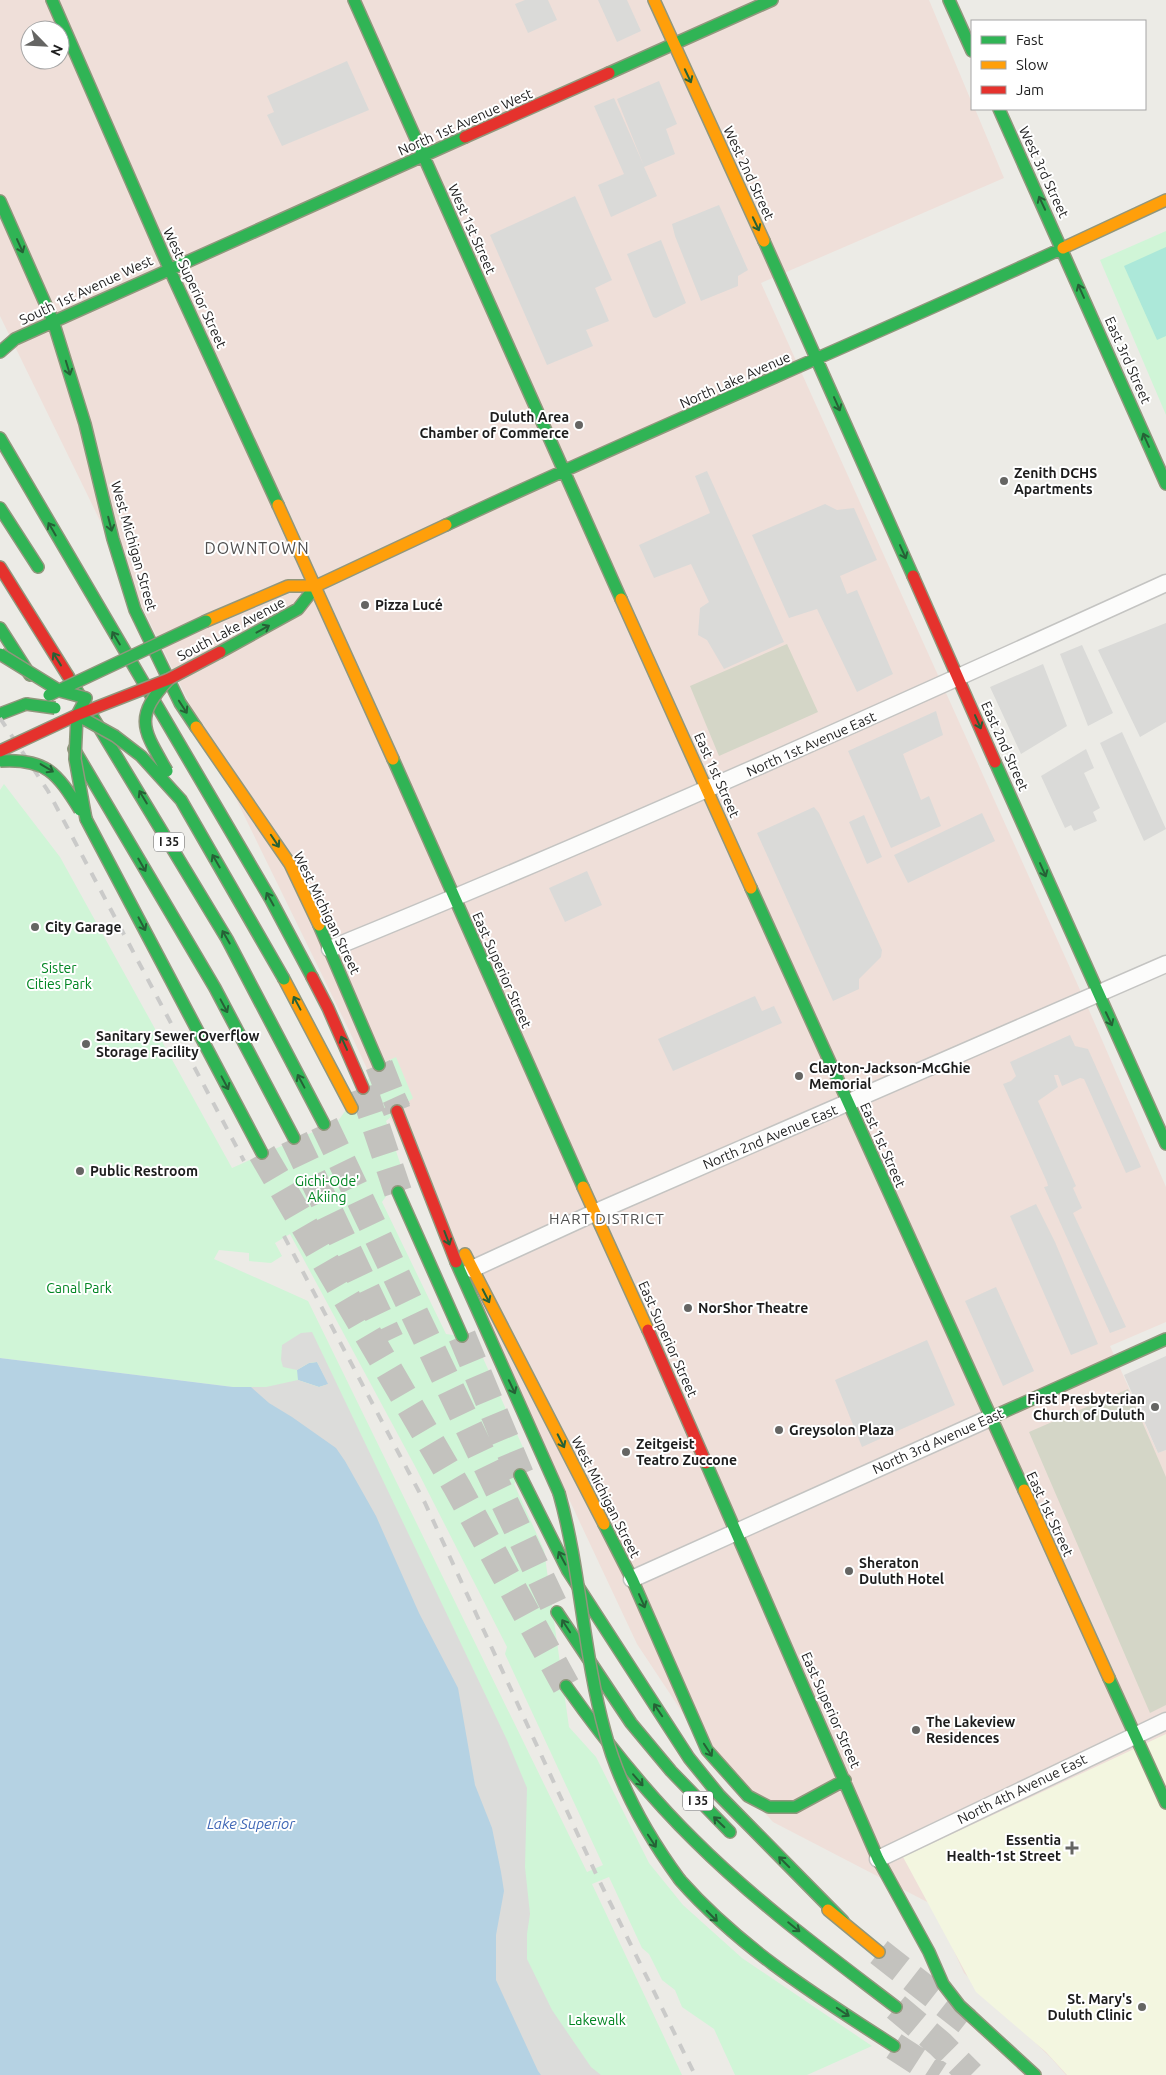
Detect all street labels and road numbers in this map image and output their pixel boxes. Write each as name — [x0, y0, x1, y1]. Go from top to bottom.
street label: North 1st Avenue West — [395, 85, 535, 159]
street label: West 2nd Street — [720, 124, 778, 223]
street label: West 3rd Street — [1016, 124, 1072, 221]
street label: West 1st Street — [445, 181, 499, 277]
street label: West Superior Street — [160, 225, 230, 351]
street label: South 1st Avenue West — [17, 252, 156, 328]
street label: East 3rd Street — [1102, 314, 1155, 406]
street label: North Lake Avenue — [677, 348, 793, 412]
street label: West Michigan Street — [108, 479, 160, 613]
street label: South Lake Avenue — [174, 594, 288, 664]
street label: East 2nd Street — [978, 699, 1032, 794]
street label: North 1st Avenue East — [744, 708, 879, 780]
street label: East 1st Street — [691, 730, 743, 821]
road number: I 35 — [154, 832, 184, 852]
street label: West Michigan Street — [290, 849, 364, 977]
street label: East Superior Street — [469, 909, 535, 1031]
street label: East 1st Street — [857, 1100, 909, 1191]
street label: North 2nd Avenue East — [700, 1101, 840, 1173]
street label: East Superior Street — [635, 1278, 701, 1400]
street label: North 3rd Avenue East — [870, 1405, 1006, 1477]
street label: West Michigan Street — [568, 1434, 644, 1561]
street label: East 1st Street — [1023, 1469, 1077, 1559]
street label: East Superior Street — [798, 1649, 864, 1771]
street label: North 4th Avenue East — [955, 1751, 1090, 1827]
road number: I 35 — [683, 1792, 713, 1810]

